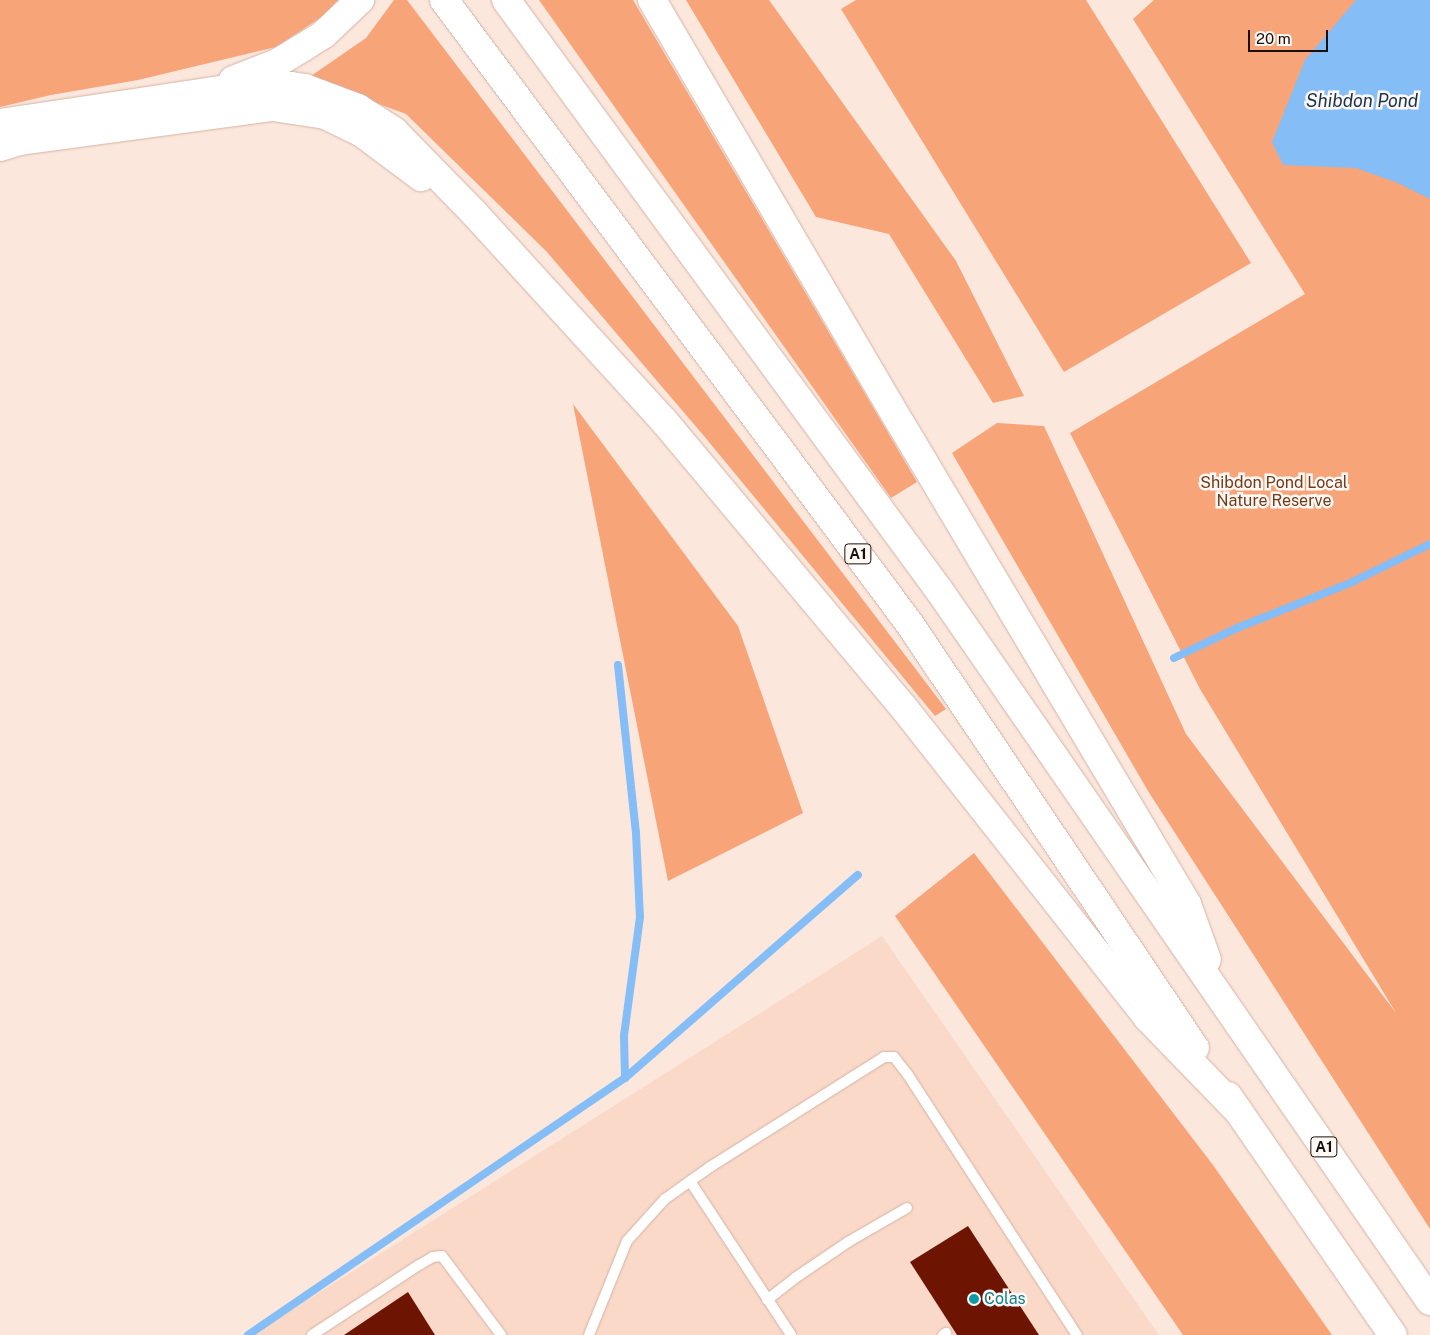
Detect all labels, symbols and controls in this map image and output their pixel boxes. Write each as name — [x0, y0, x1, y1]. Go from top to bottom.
scale bar — [1250, 20, 1330, 52]
text: 20 m — [1256, 30, 1291, 47]
water label: Shibdon Pond — [1306, 90, 1418, 112]
park label: Shibdon Pond Local Nature Reserve — [1200, 473, 1348, 511]
road number: A1 — [844, 542, 872, 566]
road number: A1 — [1310, 1134, 1338, 1160]
place label: Colas — [984, 1289, 1026, 1309]
marker: Colas — [968, 1293, 980, 1305]

